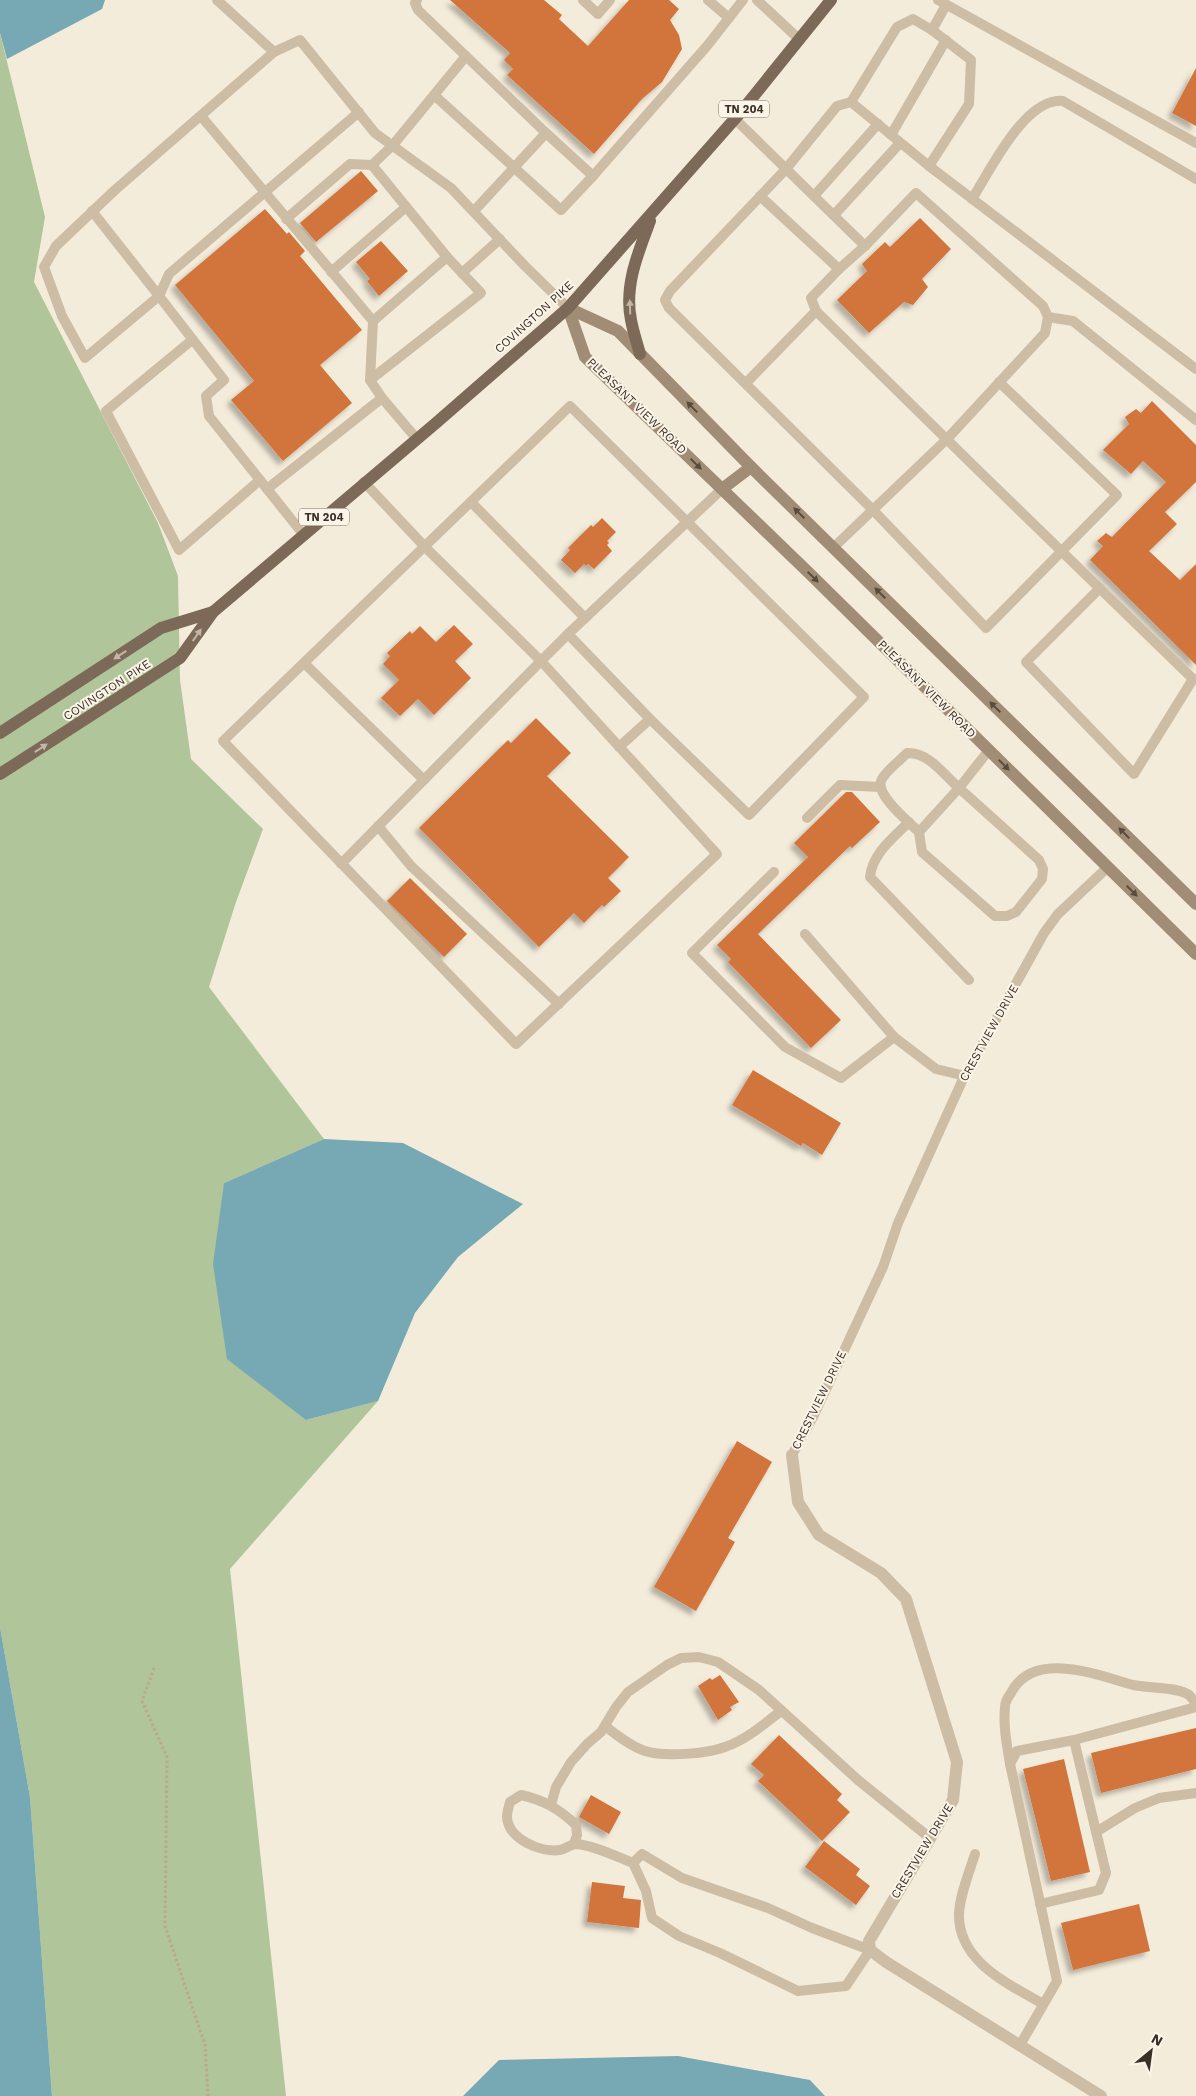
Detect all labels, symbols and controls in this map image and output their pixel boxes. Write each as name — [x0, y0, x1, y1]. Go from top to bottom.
road number: TN 204 — [719, 100, 769, 118]
street label: COVINGTON PIKE — [492, 278, 576, 356]
one-way arrow — [626, 298, 634, 314]
street label: PLEASANT VIEW ROAD — [585, 355, 689, 457]
one-way arrow — [686, 401, 698, 413]
one-way arrow — [690, 458, 702, 470]
road number: TN 204 — [299, 508, 349, 526]
one-way arrow — [793, 508, 805, 520]
one-way arrow — [807, 571, 819, 583]
one-way arrow — [874, 587, 886, 599]
one-way arrow — [192, 628, 202, 642]
street label: PLEASANT VIEW ROAD — [875, 637, 979, 741]
one-way arrow — [114, 650, 127, 660]
street label: COVINGTON PIKE — [61, 656, 153, 723]
one-way arrow — [990, 701, 1002, 713]
one-way arrow — [35, 744, 48, 753]
one-way arrow — [998, 758, 1010, 770]
one-way arrow — [1118, 827, 1130, 839]
one-way arrow — [1126, 885, 1138, 897]
street label: CRESTVIEW DRIVE — [957, 982, 1022, 1084]
street label: CRESTVIEW DRIVE — [789, 1348, 849, 1452]
street label: CRESTVIEW DRIVE — [888, 1801, 956, 1901]
north arrow — [1126, 2026, 1176, 2076]
text: N — [1149, 2030, 1166, 2049]

